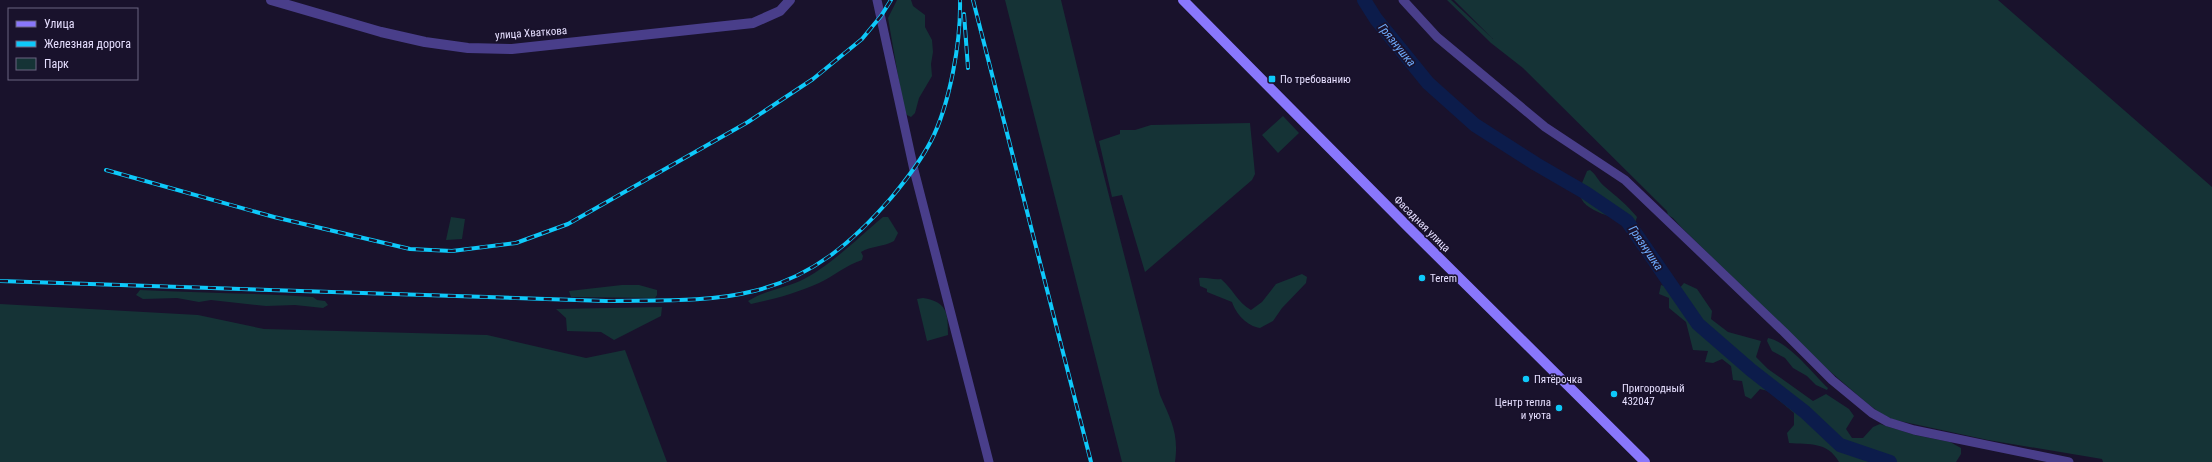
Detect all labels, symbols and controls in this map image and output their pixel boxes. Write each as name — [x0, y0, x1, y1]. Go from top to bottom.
legend — [8, 8, 138, 80]
text: Улица — [44, 17, 75, 31]
water label: Грязнушка — [1375, 21, 1419, 69]
street label: улица Хваткова — [495, 24, 567, 42]
text: Железная дорога — [44, 37, 131, 51]
text: Парк — [44, 57, 69, 71]
place label: По требованию — [1280, 73, 1351, 86]
marker: По требованию — [1267, 74, 1277, 84]
street label: Фасадная улица — [1391, 193, 1453, 255]
water label: Грязнушка — [1626, 223, 1666, 273]
place label: Terem — [1430, 272, 1457, 285]
marker: Terem — [1417, 273, 1427, 283]
place label: Пятёрочка — [1534, 373, 1582, 386]
marker: Пятёрочка — [1521, 374, 1531, 384]
place label: Пригородный 432047 — [1622, 382, 1685, 408]
marker: Пригородный 432047 — [1609, 389, 1619, 399]
place label: Центр тепла и уюта — [1495, 396, 1551, 422]
marker: Центр тепла и уюта — [1554, 403, 1564, 413]

